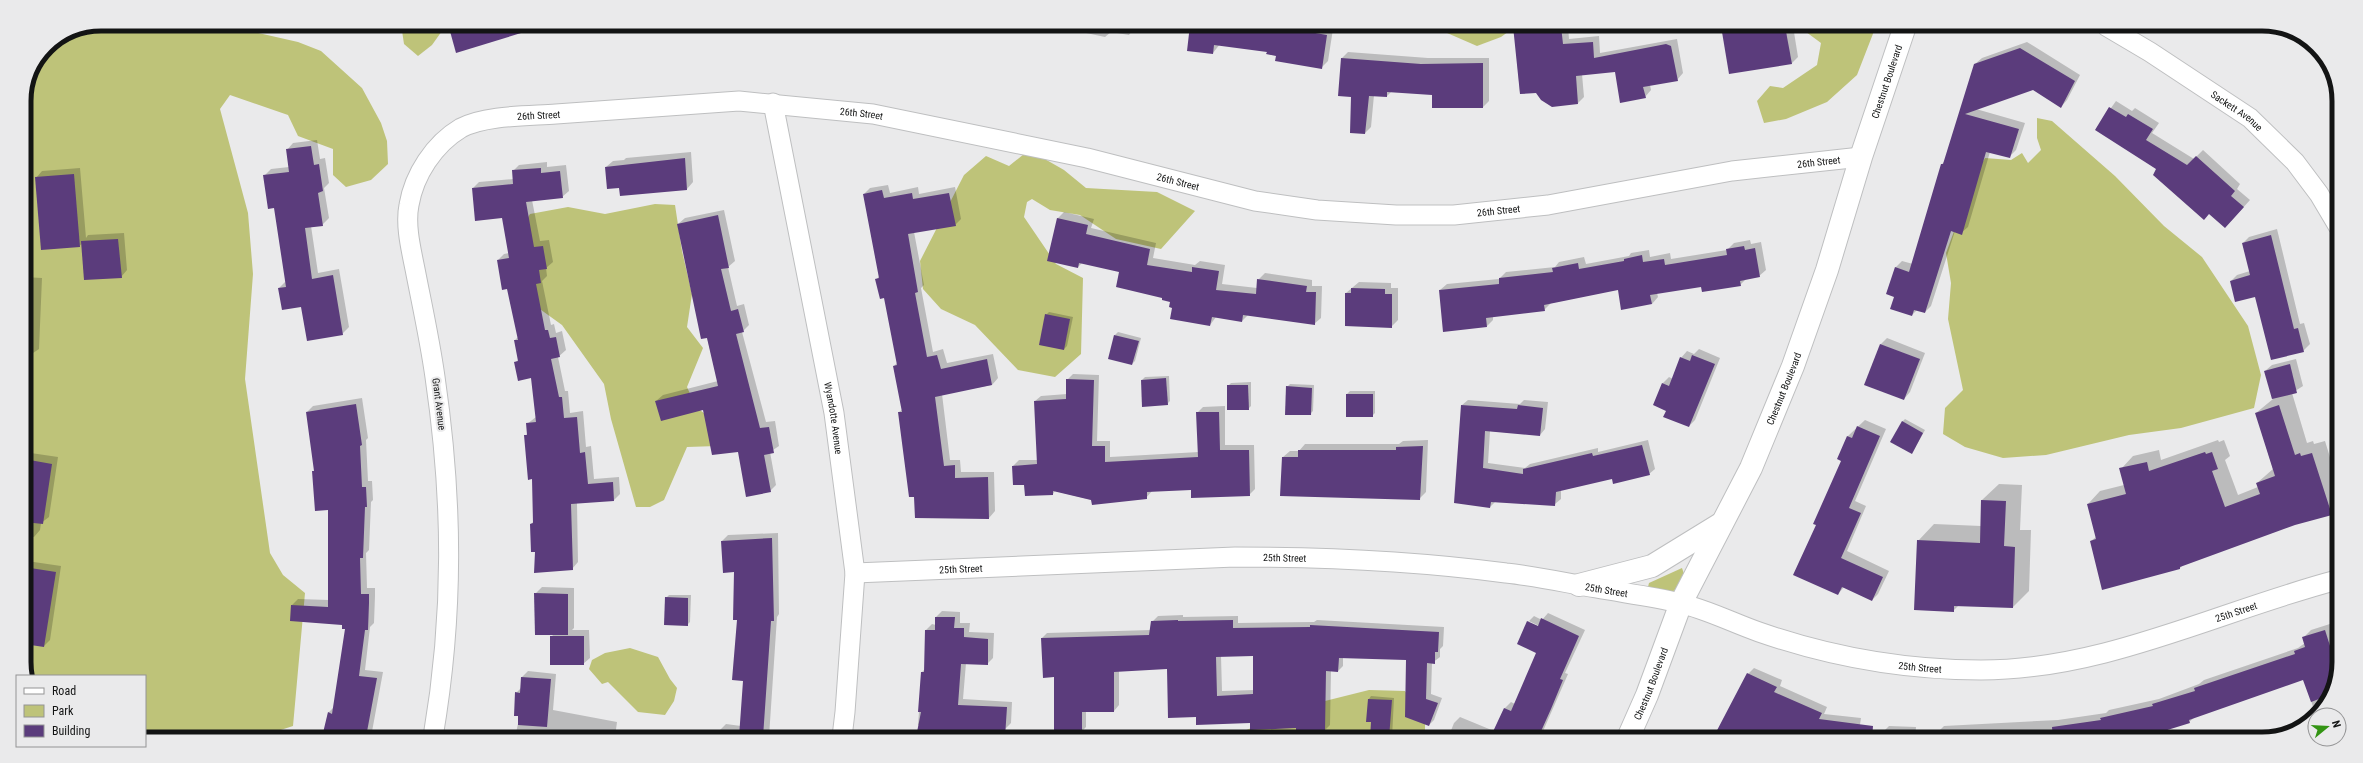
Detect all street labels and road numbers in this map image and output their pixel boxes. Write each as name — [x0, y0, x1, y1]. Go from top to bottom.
street label: Chestnut Boulevard — [1869, 43, 1904, 120]
street label: Sackett Avenue — [2209, 88, 2265, 133]
street label: 26th Street — [839, 105, 884, 121]
street label: 26th Street — [517, 108, 561, 122]
street label: 26th Street — [1796, 154, 1841, 169]
street label: 26th Street — [1156, 171, 1201, 192]
street label: 26th Street — [1476, 202, 1521, 218]
street label: Chestnut Boulevard — [1764, 351, 1803, 426]
street label: Grant Avenue — [430, 377, 448, 431]
street label: Wyandotte Avenue — [823, 381, 845, 455]
street label: 25th Street — [1263, 552, 1307, 563]
street label: 25th Street — [939, 562, 983, 575]
street label: 25th Street — [1584, 581, 1629, 599]
street label: 25th Street — [2214, 599, 2258, 624]
street label: Chestnut Boulevard — [1631, 646, 1670, 721]
street label: 25th Street — [1898, 659, 1942, 674]

